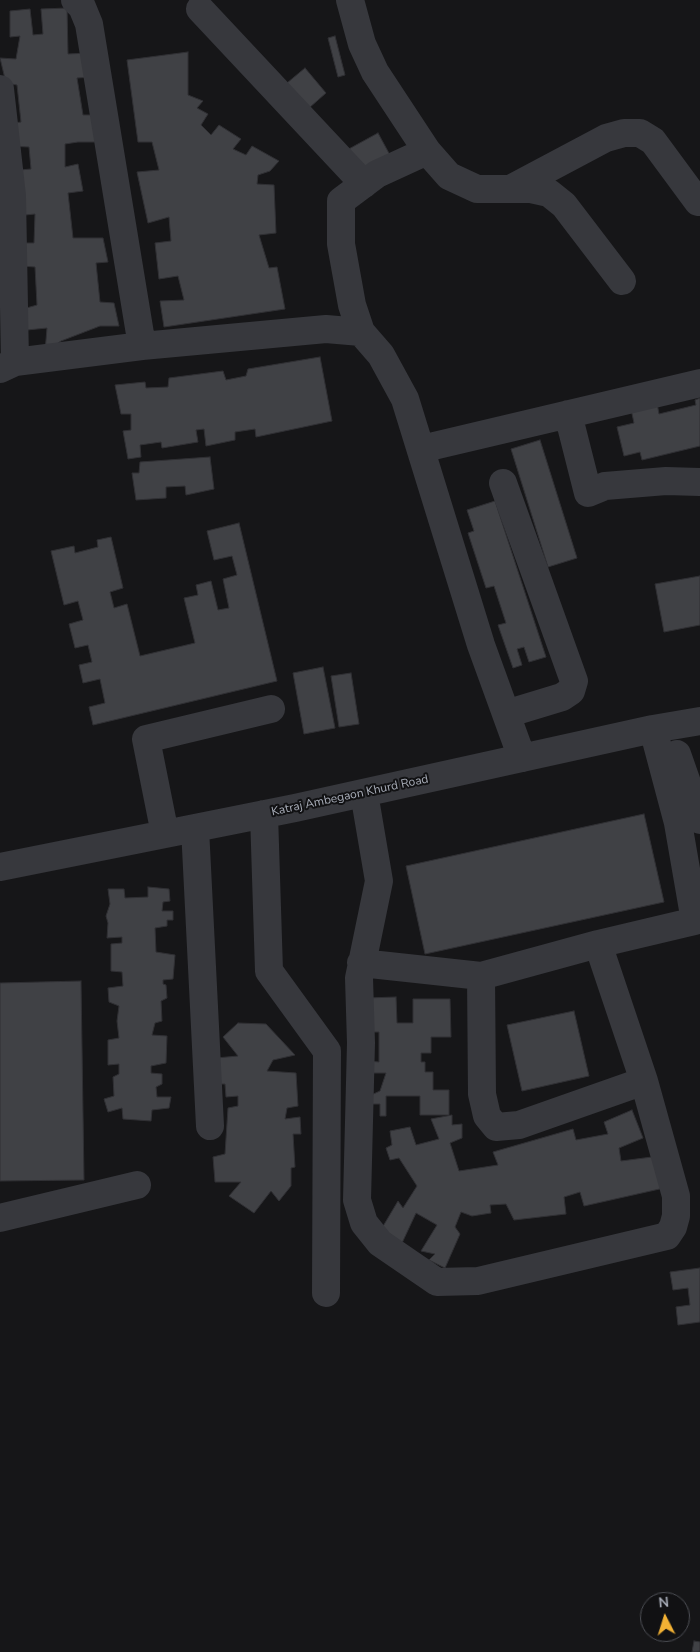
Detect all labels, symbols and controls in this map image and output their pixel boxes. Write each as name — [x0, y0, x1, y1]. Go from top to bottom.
street label: Katraj Ambegaon Khurd Road — [270, 772, 430, 820]
north arrow — [640, 1592, 690, 1642]
text: N — [658, 1593, 670, 1612]

